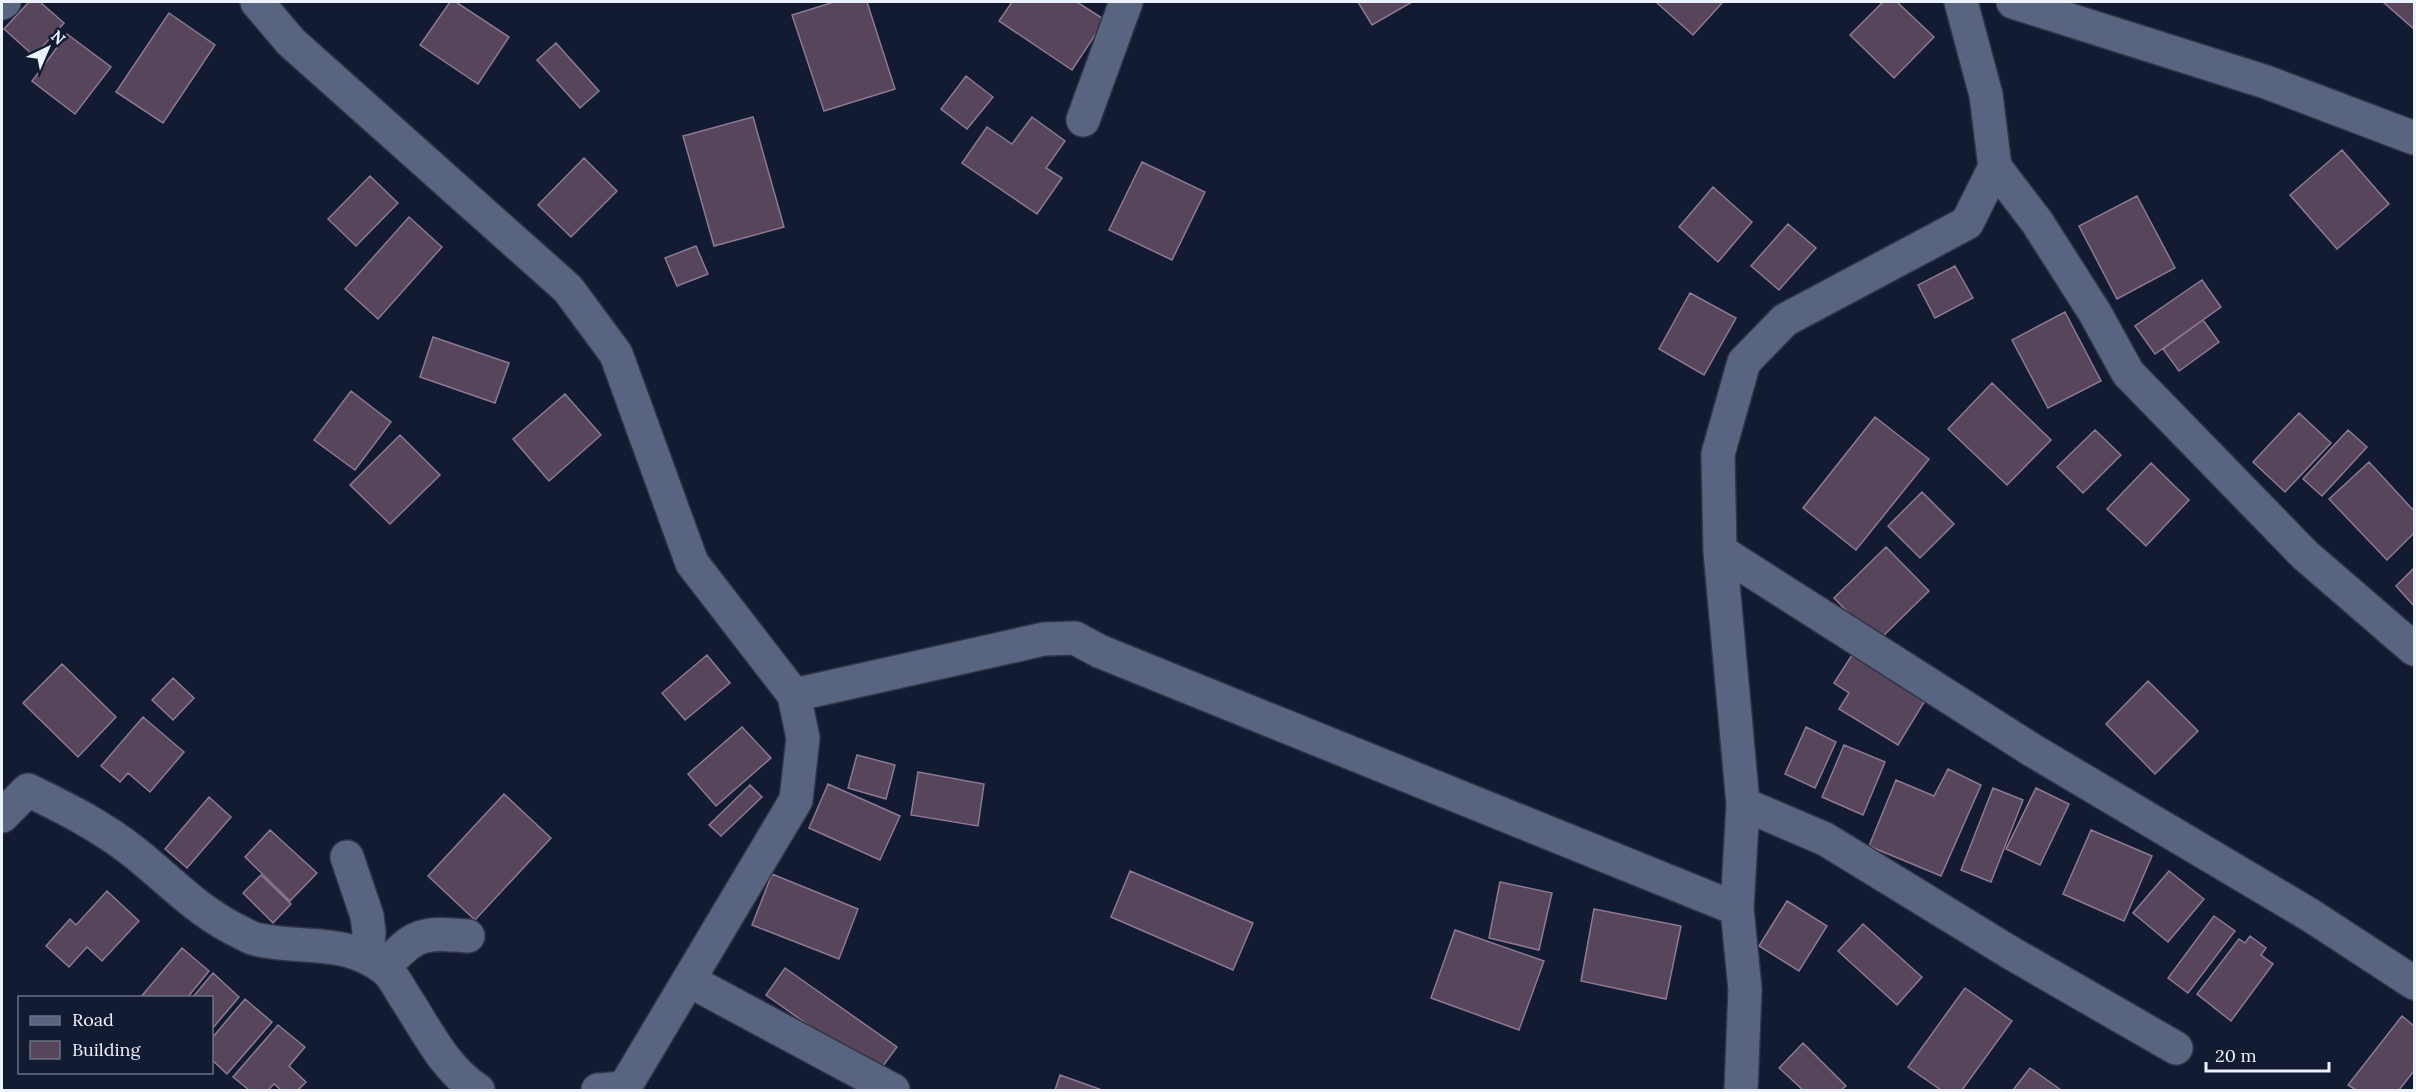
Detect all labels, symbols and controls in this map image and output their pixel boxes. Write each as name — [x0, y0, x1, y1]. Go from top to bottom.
north arrow — [18, 18, 78, 78]
text: N — [47, 26, 70, 49]
legend — [18, 996, 213, 1074]
text: Road — [72, 1008, 114, 1031]
scale bar — [2206, 1035, 2329, 1073]
text: Building — [72, 1038, 142, 1061]
text: 20 m — [2215, 1044, 2257, 1067]

